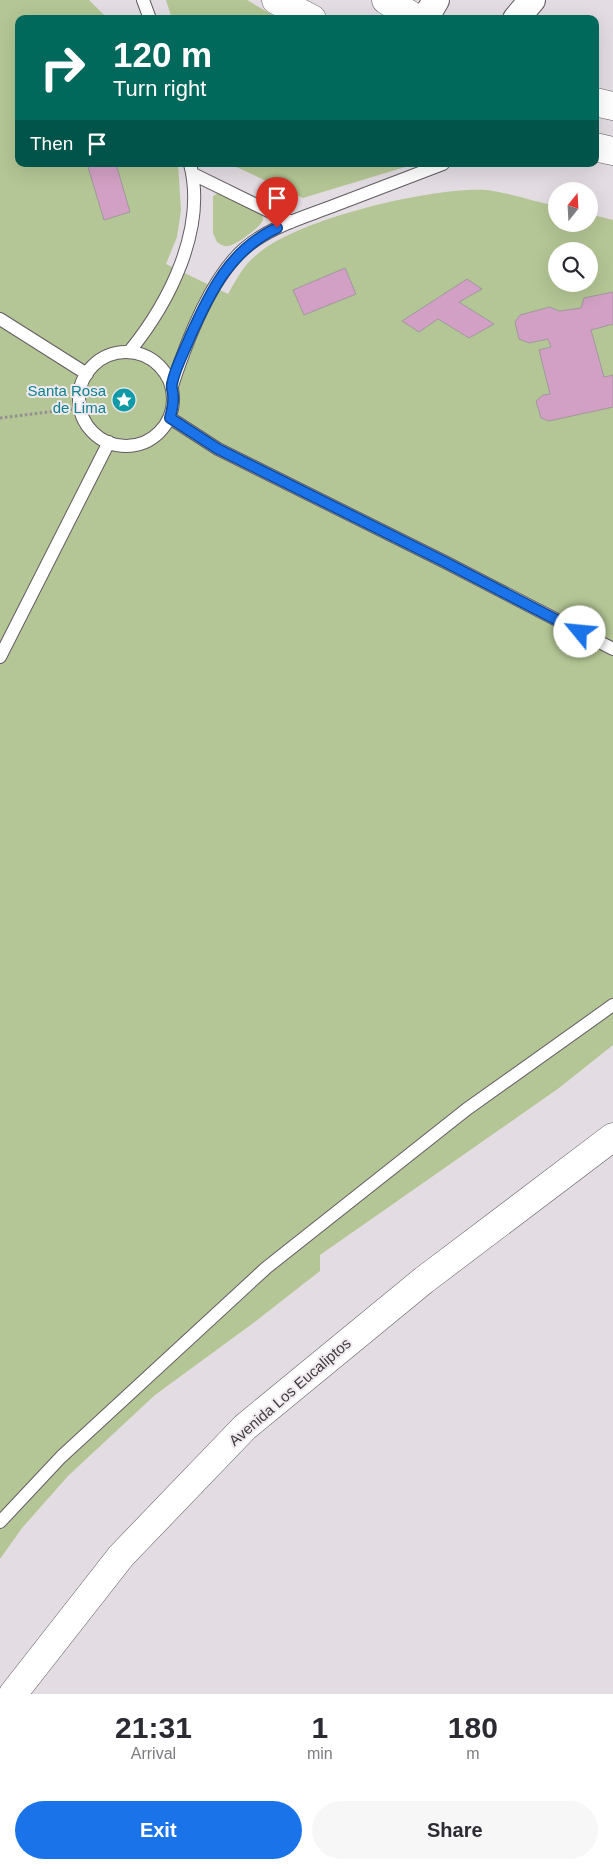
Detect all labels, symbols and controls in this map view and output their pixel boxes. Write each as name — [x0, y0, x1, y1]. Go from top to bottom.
icon: right — [30, 35, 95, 100]
text: 120 m — [113, 35, 212, 74]
text: Turn right — [113, 76, 206, 101]
icon: arrive — [83, 130, 111, 158]
text: Then — [30, 133, 73, 154]
pin — [256, 177, 298, 228]
north arrow — [548, 182, 598, 232]
map controls — [548, 182, 598, 292]
icon: arrive — [263, 184, 291, 212]
button: search — [548, 242, 598, 292]
place label: Santa Rosa de Lima — [28, 382, 107, 416]
place icon: Santa Rosa de Lima — [111, 387, 137, 413]
position arrow — [553, 605, 605, 657]
street label: Avenida Los Eucaliptos — [225, 1334, 354, 1449]
text: 21:31 — [115, 1711, 192, 1744]
text: 1 — [311, 1711, 328, 1744]
text: 180 — [448, 1711, 498, 1744]
text: Arrival — [131, 1745, 176, 1762]
text: min — [307, 1745, 333, 1762]
text: m — [466, 1745, 479, 1762]
button: Exit — [15, 1801, 302, 1859]
button: Share — [312, 1801, 598, 1859]

